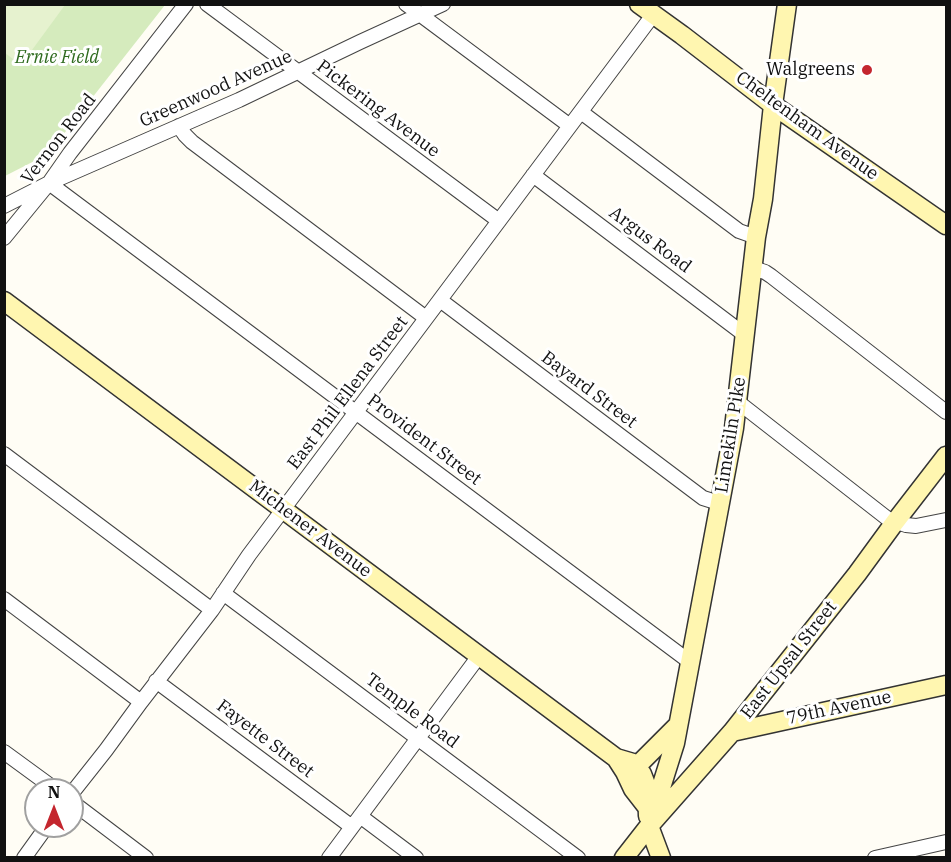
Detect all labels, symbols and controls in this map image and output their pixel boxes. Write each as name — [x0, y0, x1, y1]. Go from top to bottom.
street label: Greenwood Avenue — [136, 46, 296, 132]
park label: Ernie Field — [15, 47, 99, 69]
street label: Pickering Avenue — [312, 56, 444, 162]
place label: Walgreens — [766, 59, 855, 81]
marker: Walgreens — [860, 63, 874, 77]
street label: Cheltenham Avenue — [731, 67, 883, 185]
street label: Vernon Road — [17, 89, 101, 189]
street label: Argus Road — [605, 202, 695, 278]
street label: East Phil Ellena Street — [283, 312, 413, 474]
street label: Bayard Street — [537, 347, 641, 433]
street label: Limekiln Pike — [711, 375, 751, 495]
street label: Provident Street — [363, 390, 485, 490]
street label: Michener Avenue — [244, 476, 376, 582]
street label: East Upsal Street — [736, 597, 842, 723]
street label: Temple Road — [361, 669, 463, 753]
street label: 79th Avenue — [785, 686, 893, 730]
street label: Fayette Street — [212, 695, 318, 783]
north arrow — [24, 778, 84, 838]
text: N — [48, 782, 60, 802]

